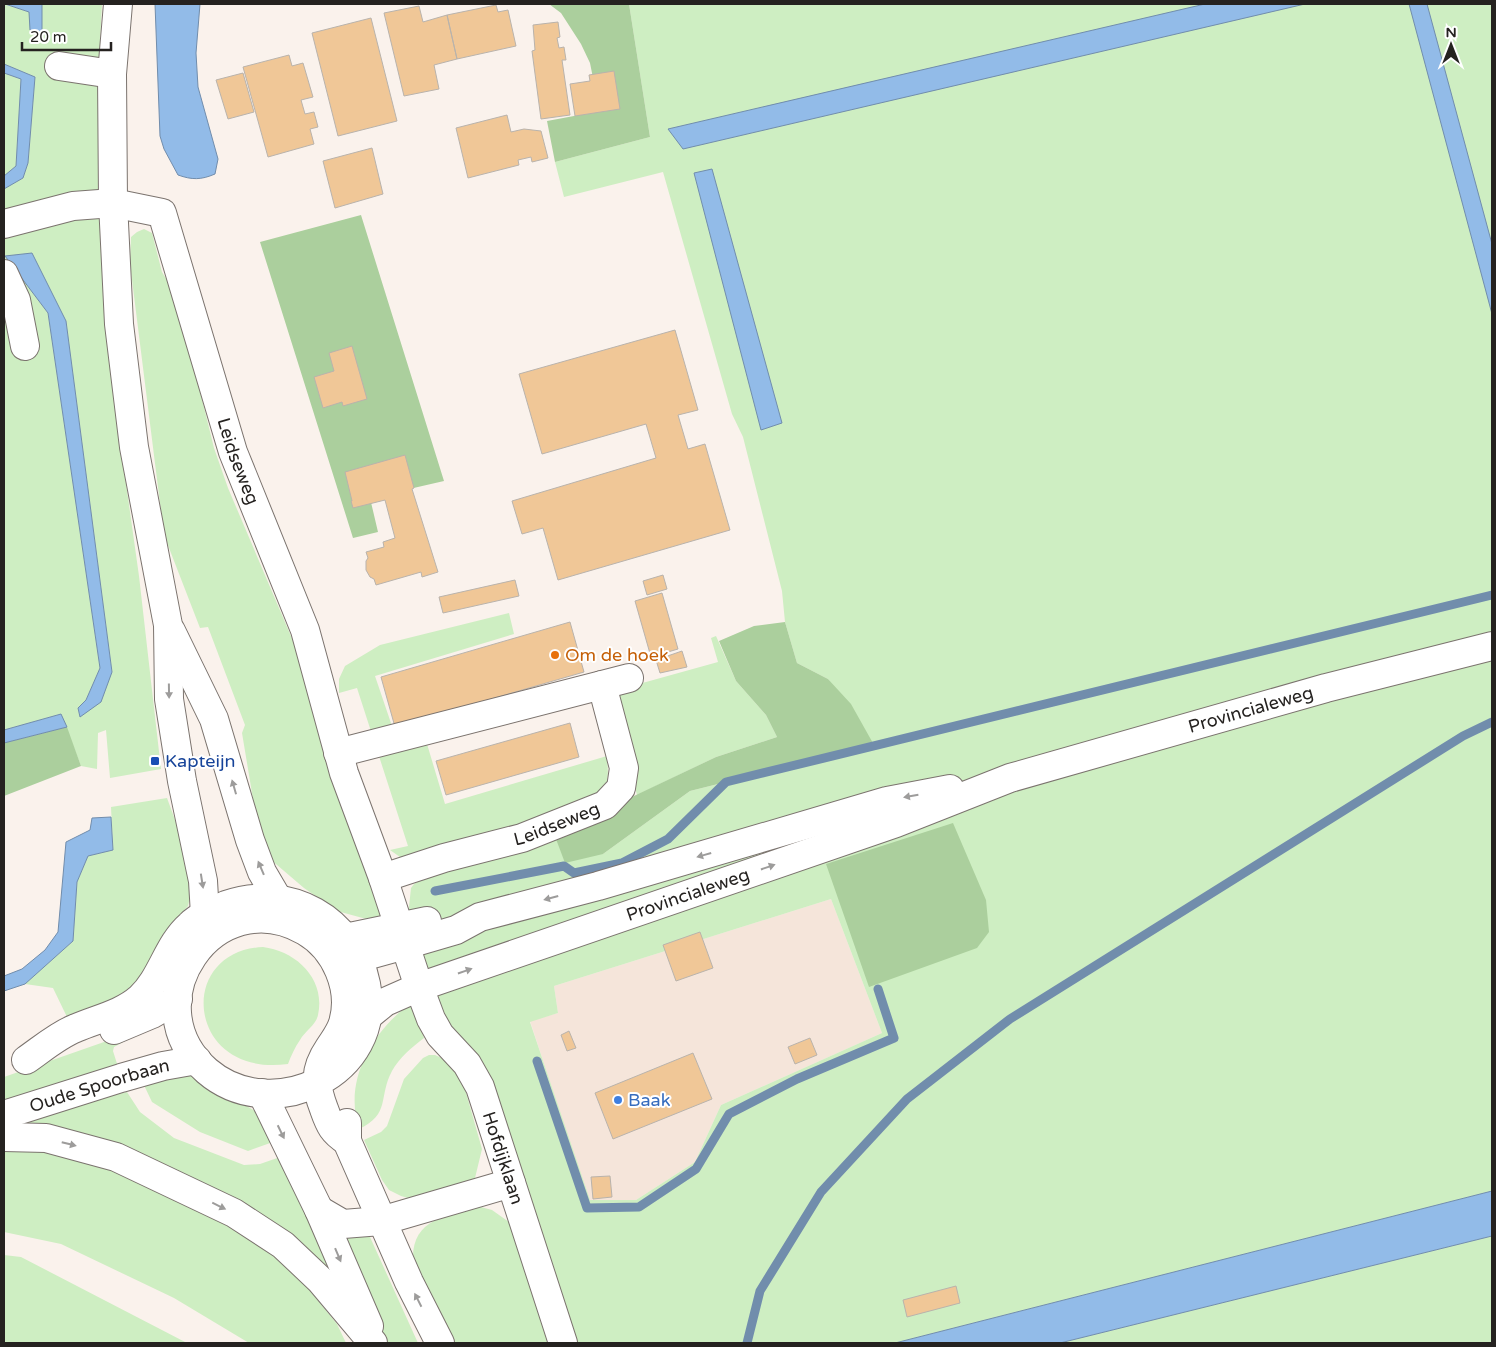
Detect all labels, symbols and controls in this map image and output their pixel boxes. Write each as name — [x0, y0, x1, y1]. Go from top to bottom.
scale bar — [22, 20, 111, 52]
north arrow — [1426, 20, 1476, 70]
text: N — [1445, 24, 1457, 41]
text: 20 m — [30, 28, 67, 46]
street label: Leidseweg — [212, 415, 264, 508]
place label: Om de hoek — [565, 644, 669, 666]
marker: Om de hoek — [549, 649, 561, 661]
street label: Provincialeweg — [1186, 681, 1316, 738]
one-way arrow — [166, 683, 174, 699]
place label: Kapteijn — [165, 750, 235, 772]
marker: Kapteijn — [149, 755, 161, 767]
one-way arrow — [230, 779, 238, 794]
one-way arrow — [902, 793, 918, 801]
street label: Leidseweg — [511, 797, 603, 851]
one-way arrow — [696, 851, 711, 859]
one-way arrow — [257, 861, 265, 875]
street label: Provincialeweg — [623, 863, 752, 926]
one-way arrow — [760, 863, 775, 871]
one-way arrow — [199, 873, 207, 889]
one-way arrow — [543, 894, 558, 902]
one-way arrow — [458, 967, 473, 975]
street label: Oude Spoorbaan — [27, 1054, 171, 1117]
place label: Baak — [628, 1089, 671, 1111]
marker: Baak — [612, 1094, 624, 1106]
street label: Hofdijklaan — [478, 1109, 528, 1207]
one-way arrow — [277, 1124, 285, 1139]
one-way arrow — [62, 1140, 77, 1148]
one-way arrow — [212, 1202, 226, 1210]
one-way arrow — [335, 1247, 343, 1262]
one-way arrow — [414, 1293, 422, 1307]

